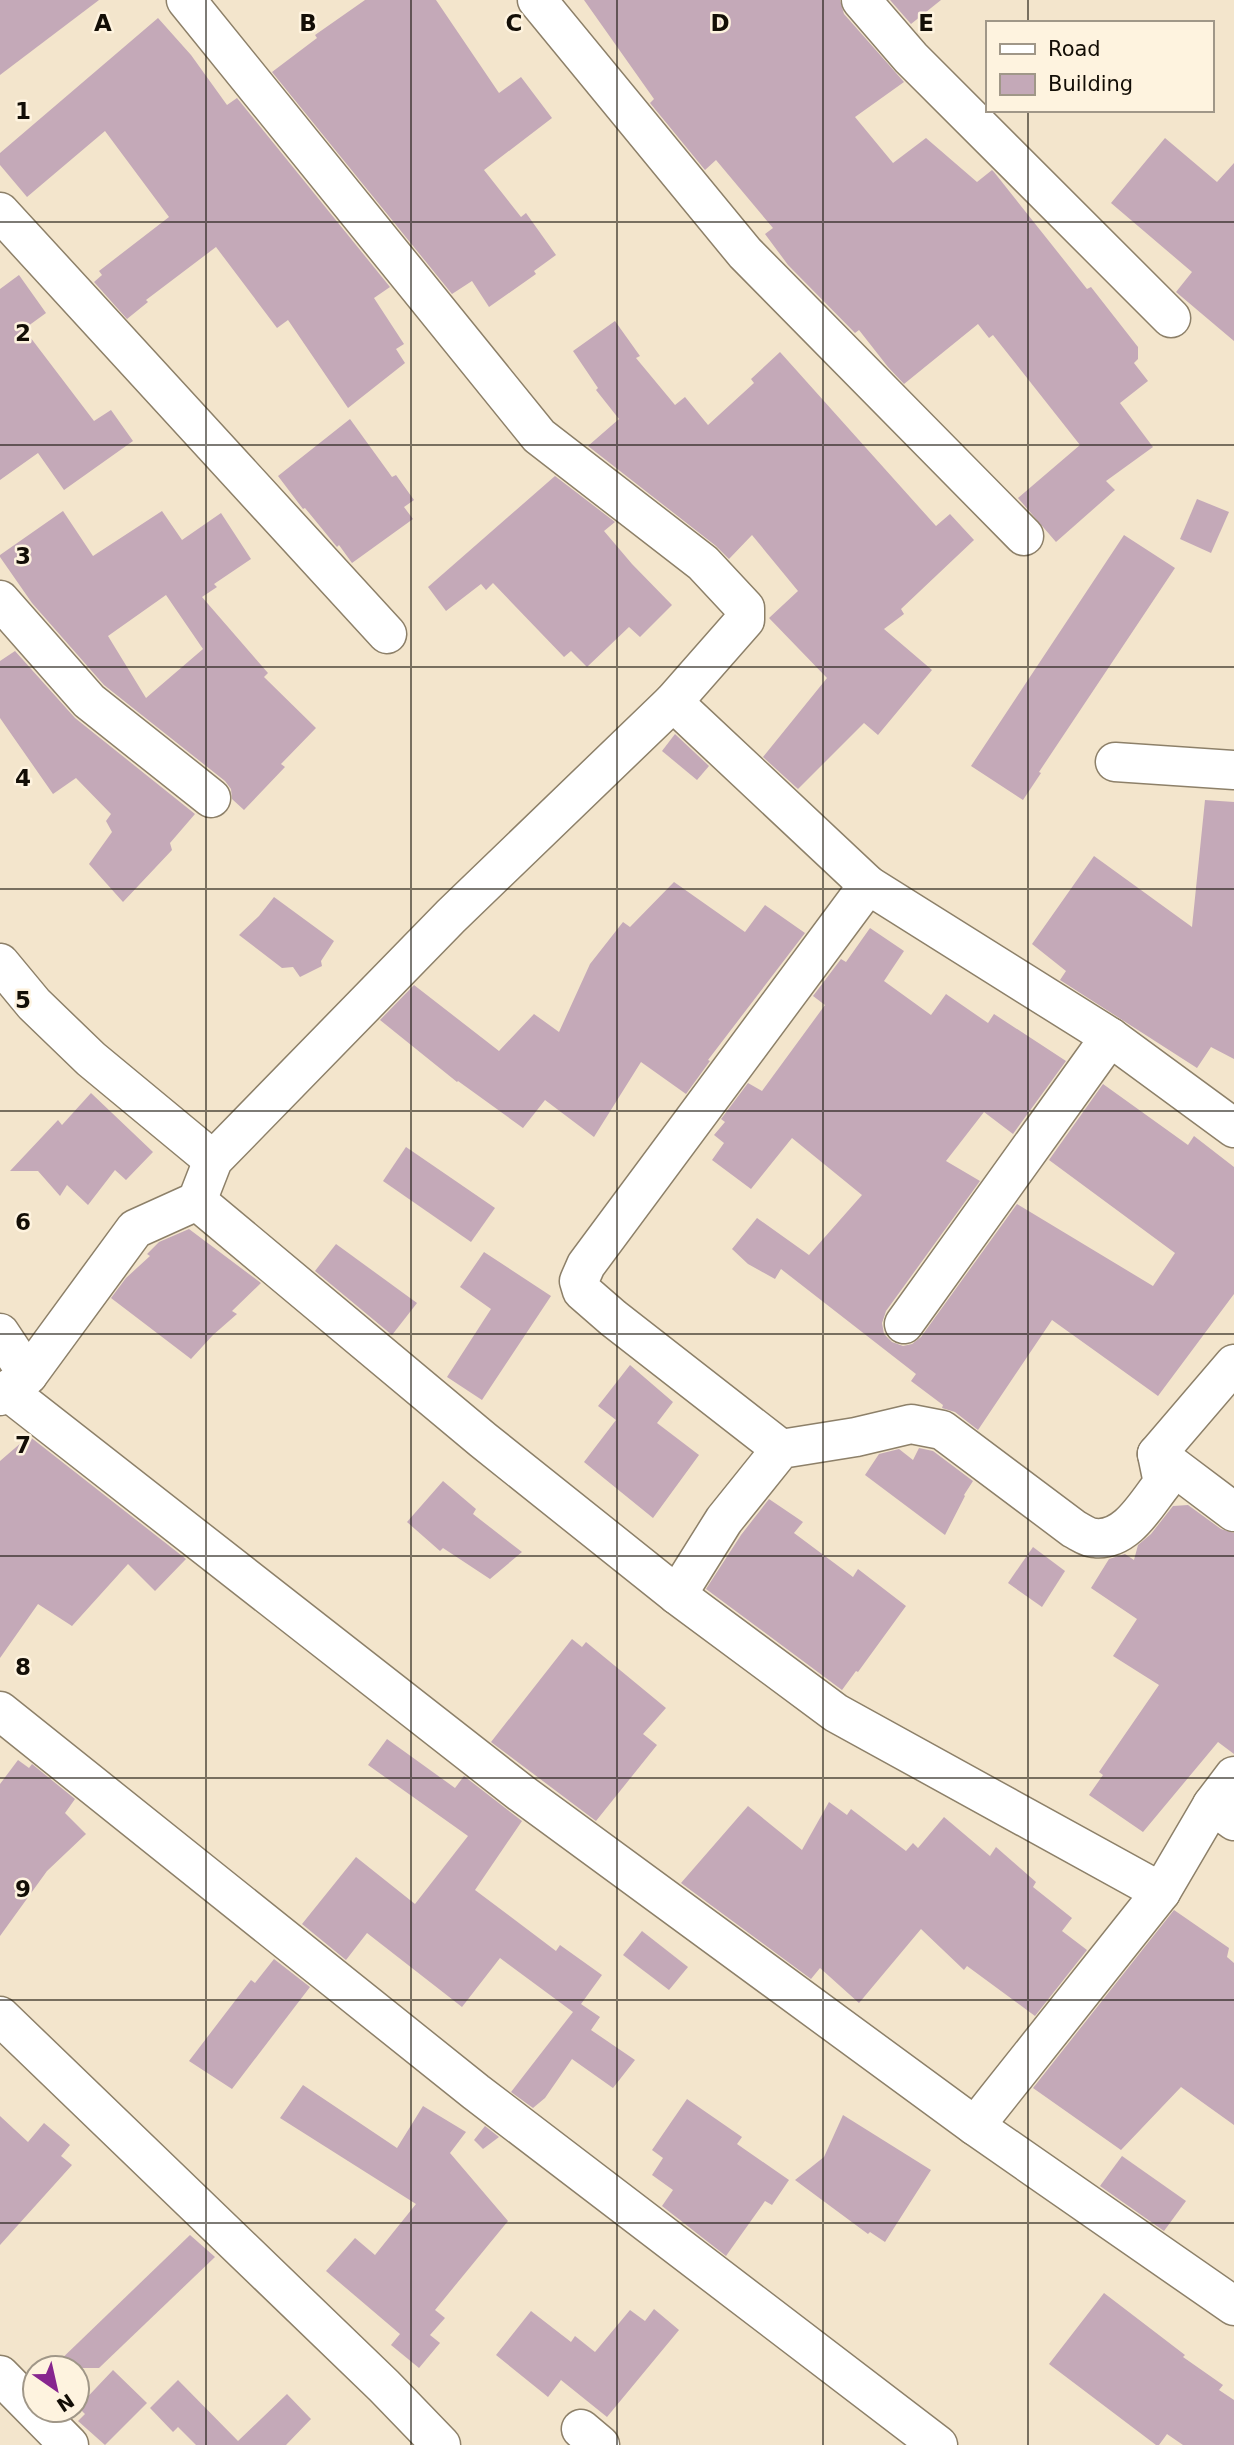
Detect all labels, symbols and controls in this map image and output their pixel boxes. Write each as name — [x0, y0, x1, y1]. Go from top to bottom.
text: A — [94, 10, 112, 36]
text: B — [299, 10, 317, 36]
text: C — [506, 10, 522, 36]
text: D — [710, 10, 730, 36]
text: E — [918, 10, 934, 36]
legend — [986, 21, 1213, 112]
text: Road — [1048, 37, 1101, 61]
text: Building — [1048, 72, 1133, 96]
text: 1 — [15, 98, 31, 124]
text: 2 — [15, 320, 31, 346]
text: 3 — [15, 543, 31, 569]
text: 4 — [15, 765, 31, 791]
text: 5 — [15, 987, 31, 1013]
text: 6 — [15, 1209, 31, 1235]
text: 7 — [15, 1432, 31, 1458]
text: 8 — [15, 1654, 31, 1680]
text: 9 — [15, 1876, 31, 1902]
north arrow — [21, 2354, 91, 2424]
text: N — [53, 2390, 78, 2417]

